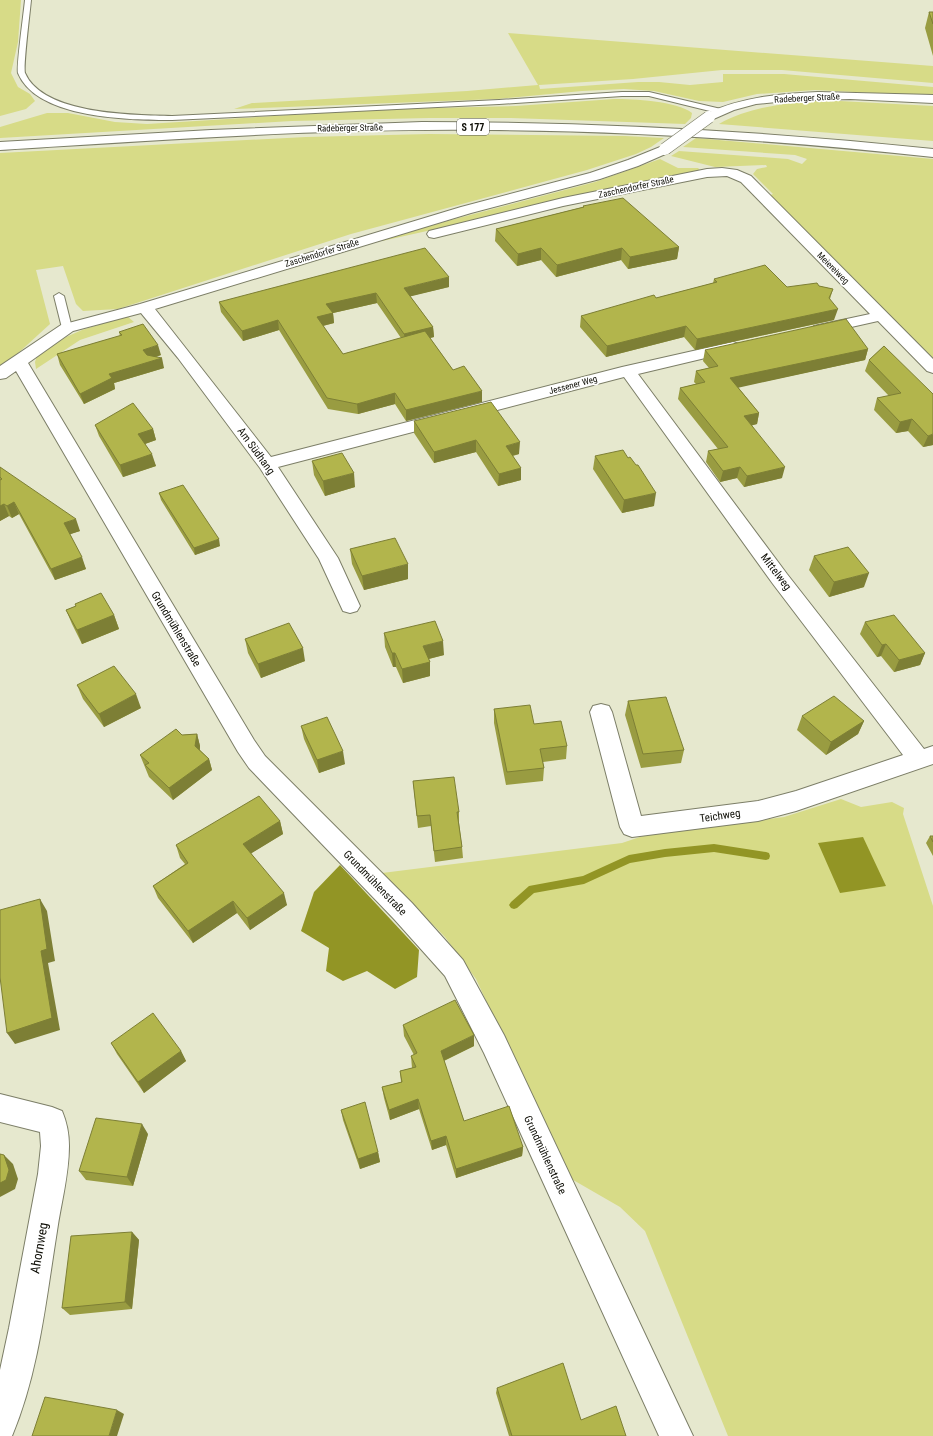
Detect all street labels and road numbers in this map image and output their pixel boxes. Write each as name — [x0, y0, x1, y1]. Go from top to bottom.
street label: Radeberger Straße — [774, 91, 840, 105]
road number: S 177 — [457, 119, 489, 135]
street label: Radeberger Straße — [317, 122, 383, 134]
street label: Zaschendorfer Straße — [597, 174, 675, 200]
street label: Zaschendorfer Straße — [284, 237, 360, 269]
street label: Meiereiweg — [815, 250, 851, 286]
street label: Jessener Weg — [548, 374, 598, 396]
street label: Am Südhang — [235, 425, 277, 477]
street label: Mittelweg — [758, 551, 794, 593]
street label: Grundmühlenstraße — [148, 589, 204, 669]
street label: Teichweg — [699, 807, 741, 825]
street label: Grundmühlenstraße — [341, 848, 409, 918]
street label: Grundmühlenstraße — [521, 1114, 569, 1196]
street label: Ahornweg — [27, 1221, 51, 1275]

